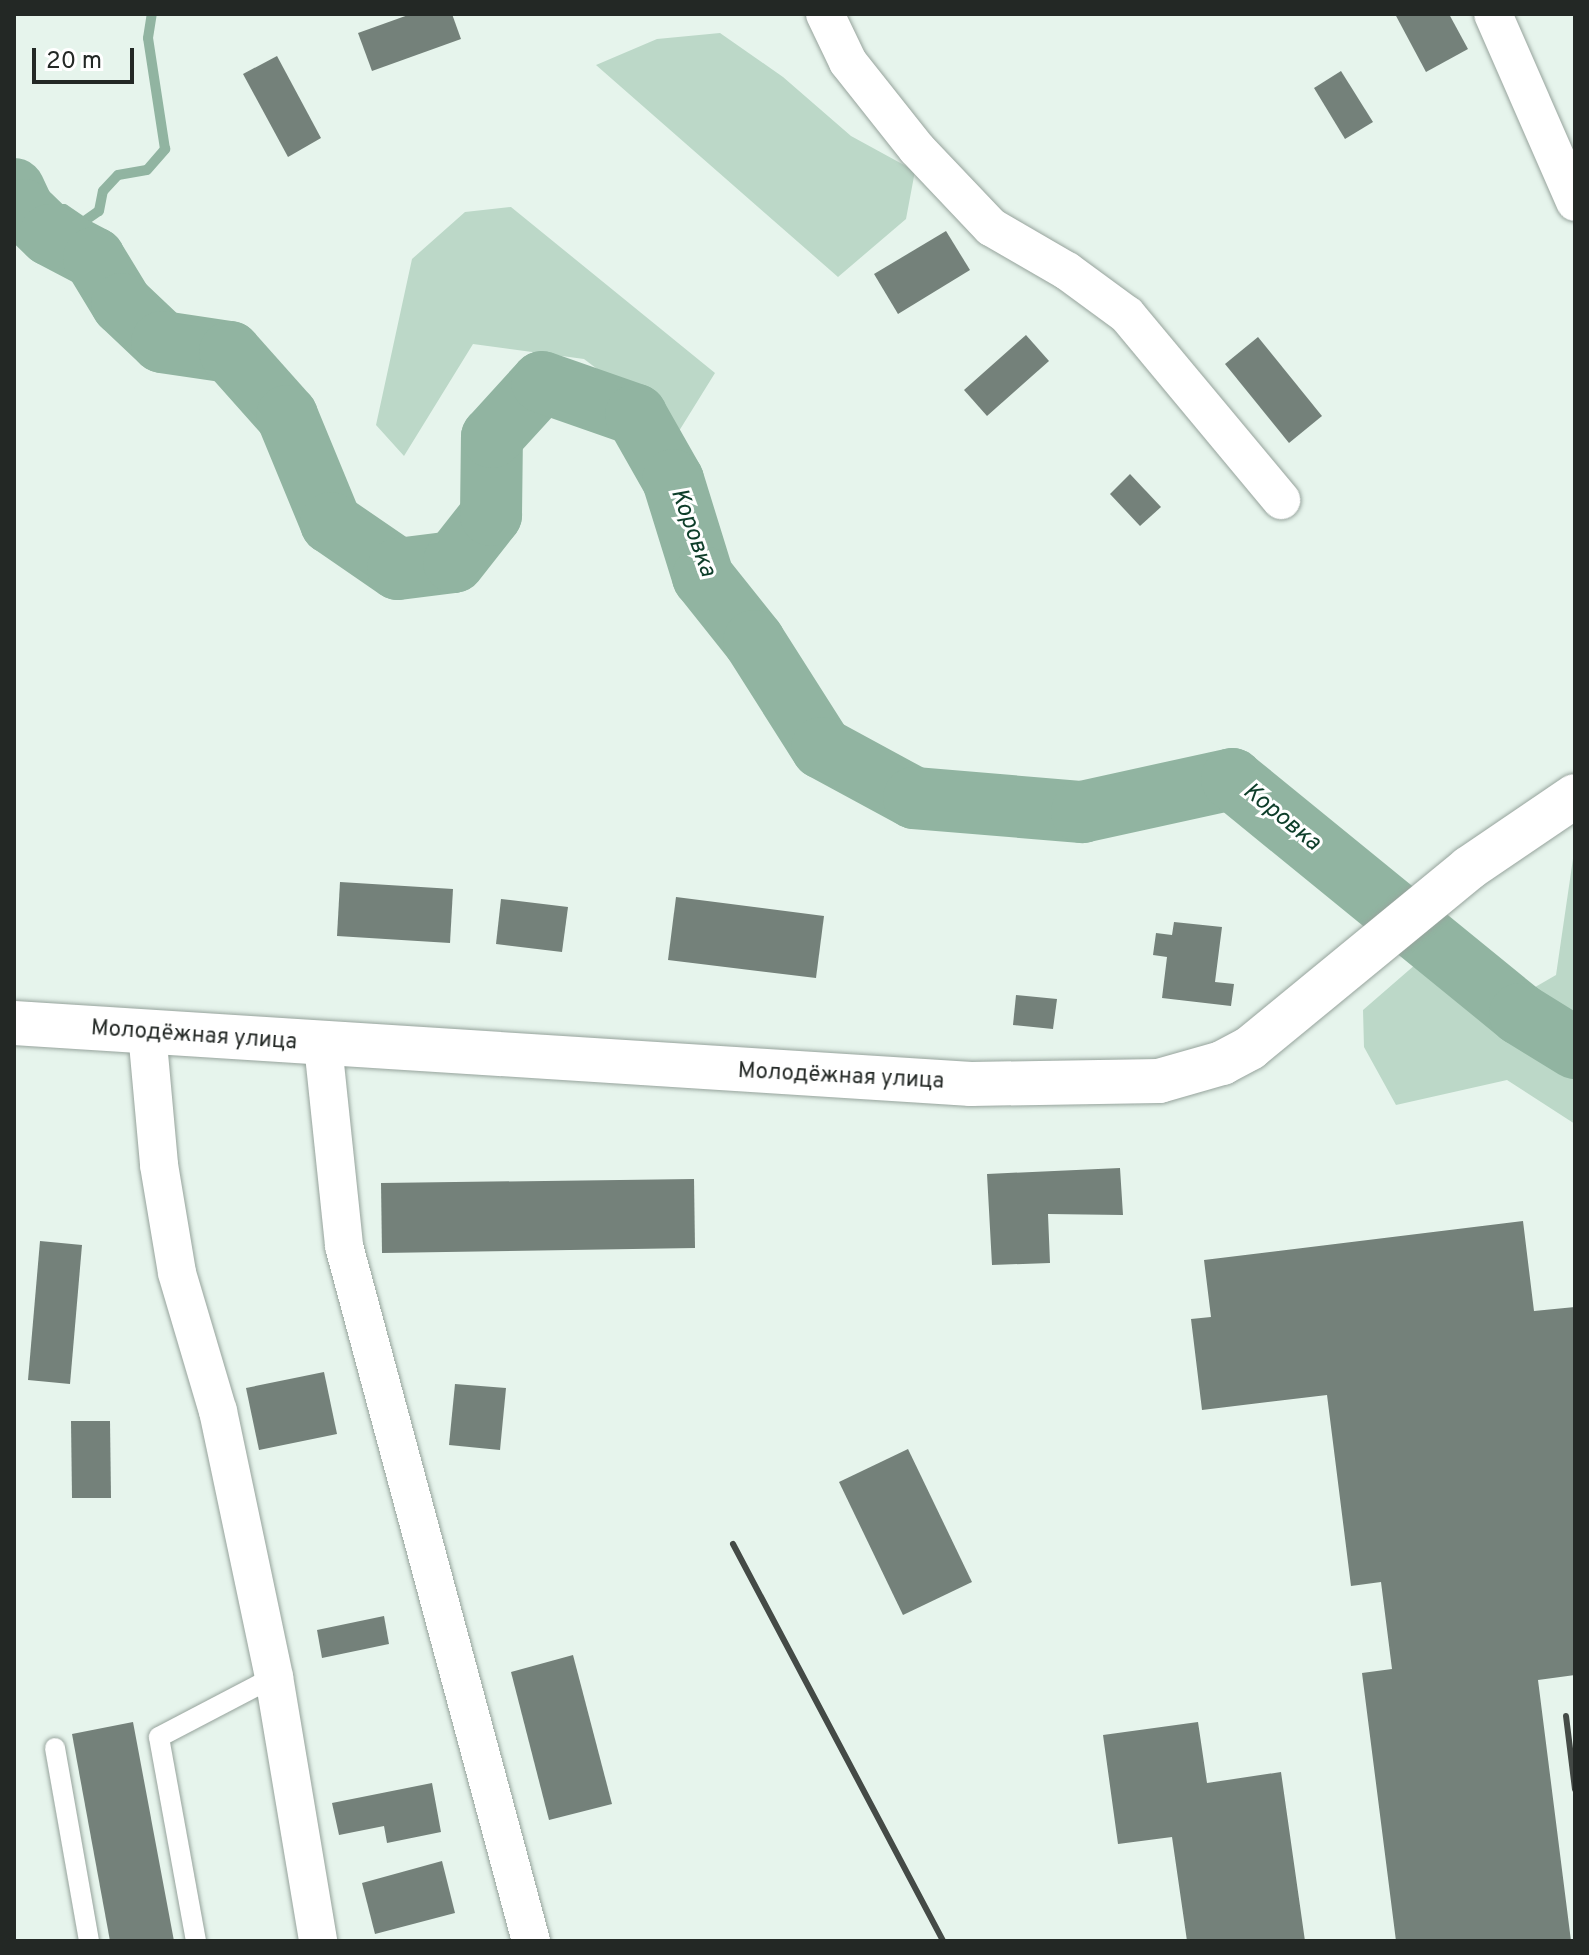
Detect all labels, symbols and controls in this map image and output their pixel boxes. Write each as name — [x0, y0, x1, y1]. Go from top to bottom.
scale bar — [36, 32, 138, 82]
text: 20 m — [46, 47, 102, 77]
water label: Коровка — [663, 485, 721, 581]
water label: Коровка — [1236, 778, 1326, 858]
street label: Молодёжная улица — [90, 1016, 298, 1056]
street label: Молодёжная улица — [737, 1058, 945, 1096]

